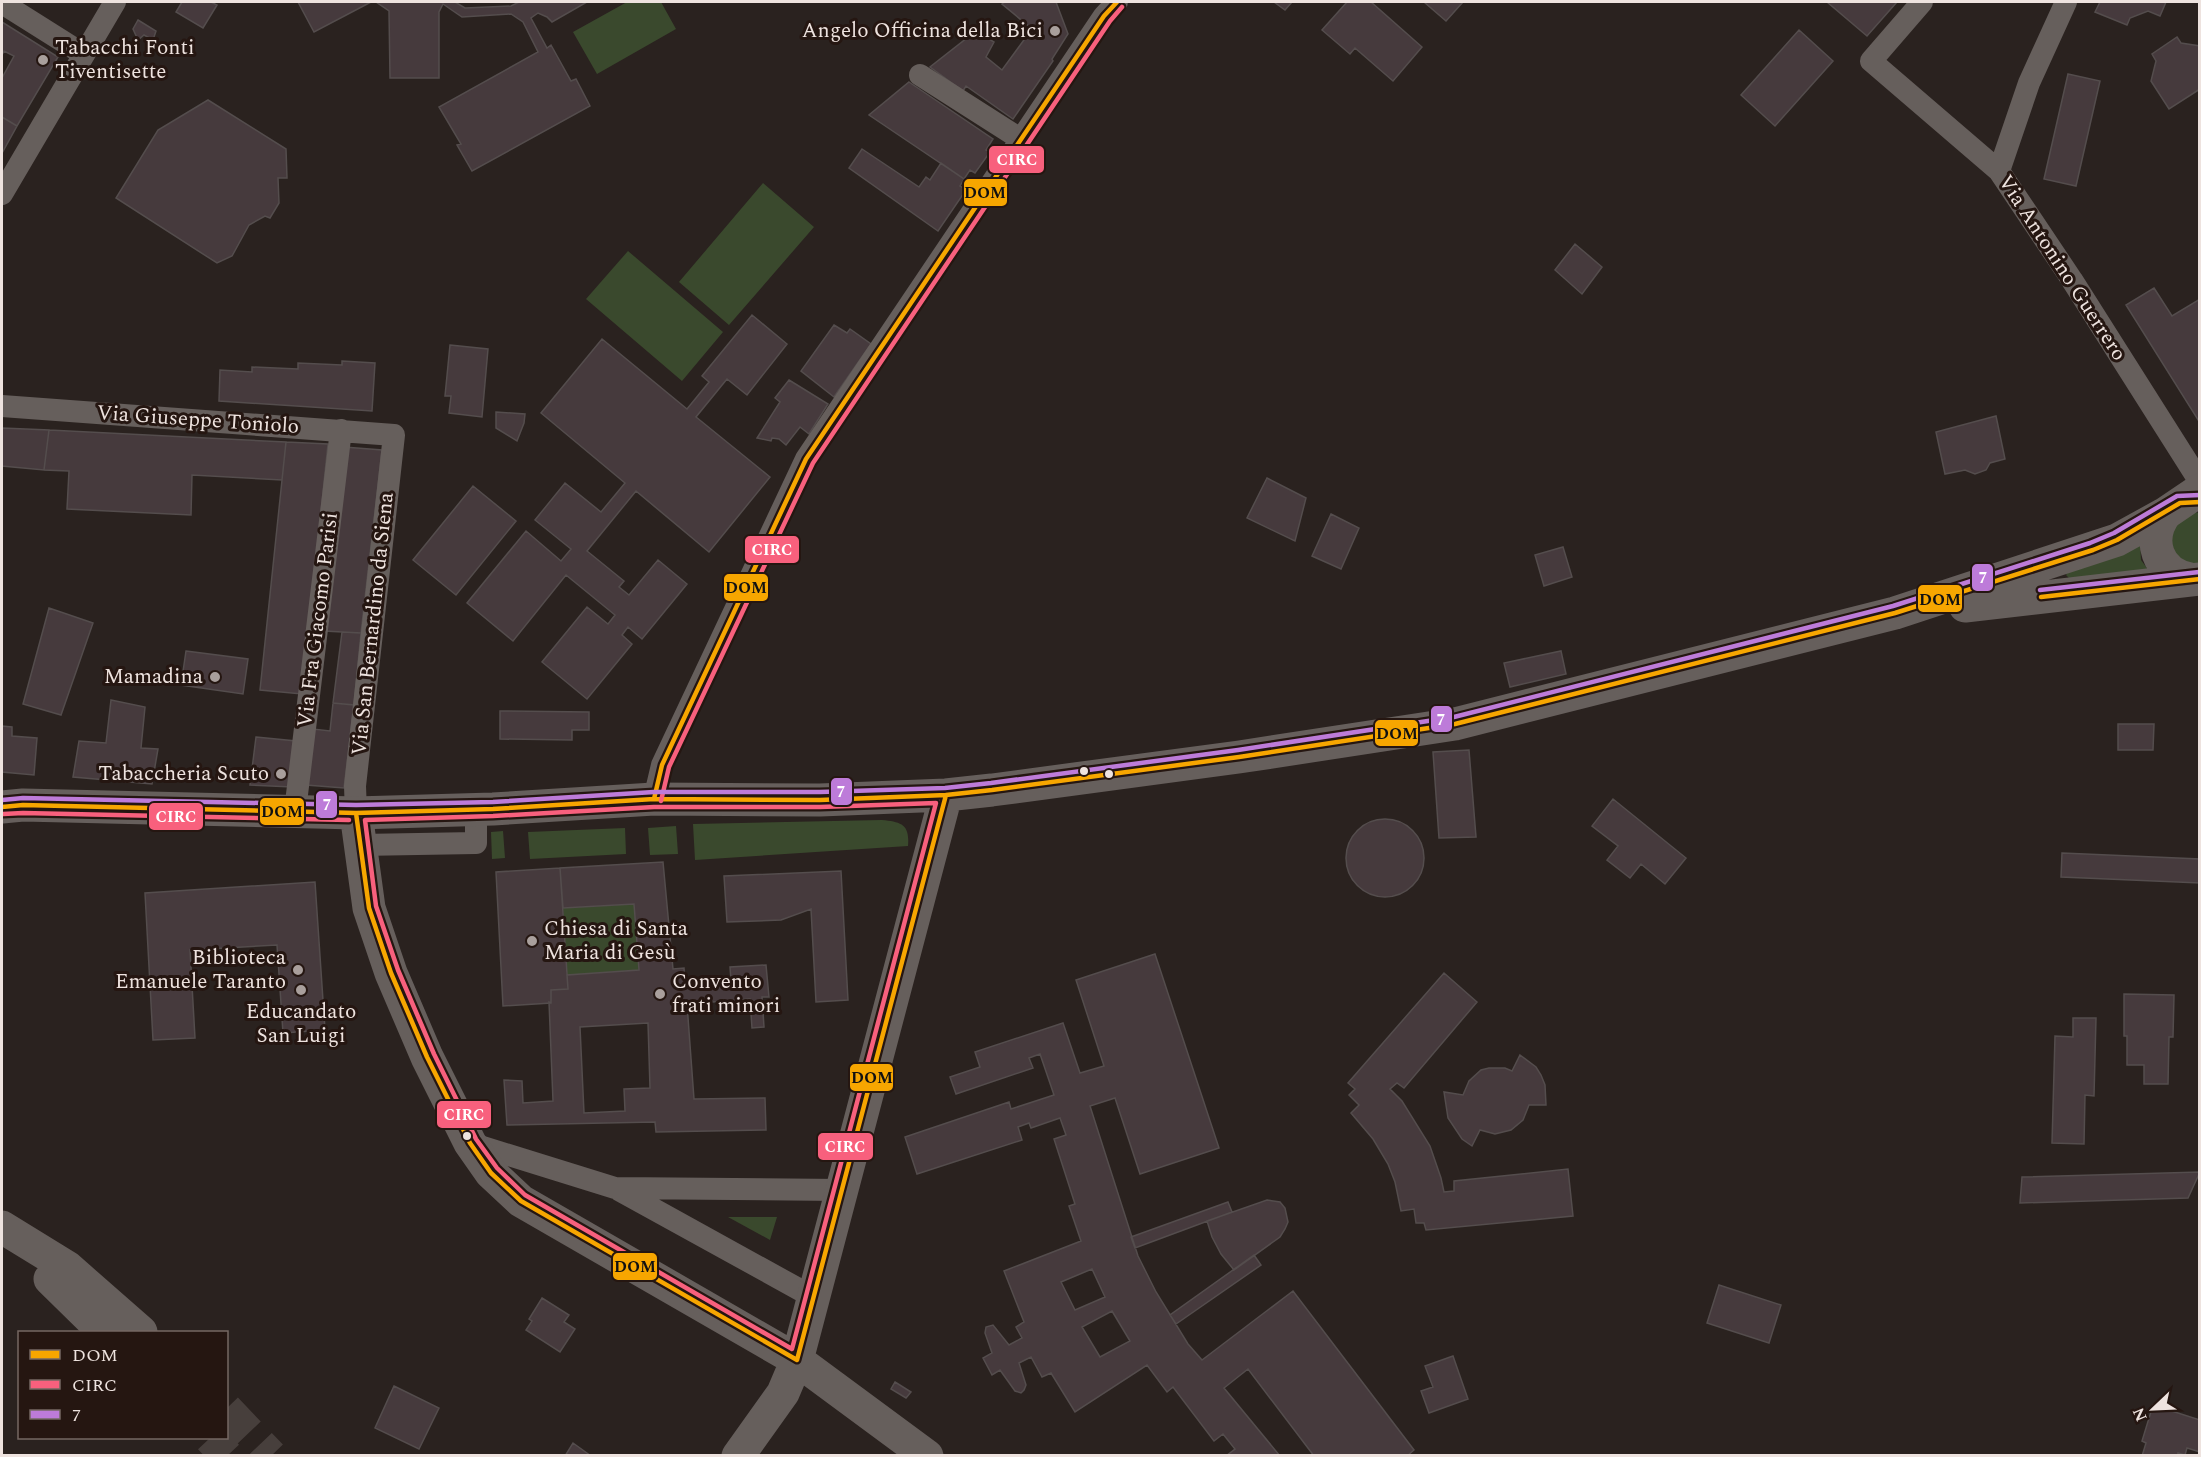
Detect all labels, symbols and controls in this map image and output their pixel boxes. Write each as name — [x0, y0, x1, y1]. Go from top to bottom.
place label: Angelo Officina della Bici — [802, 15, 1043, 47]
marker: Angelo Officina della Bici — [1048, 24, 1062, 38]
place label: Tabacchi Fonti Tiventisette — [55, 32, 195, 88]
marker: Tabacchi Fonti Tiventisette — [36, 53, 50, 67]
line badge: CIRC — [988, 145, 1045, 174]
text: CIRC — [997, 148, 1037, 172]
street label: Via Antonino Guerrero — [1990, 169, 2134, 367]
line badge: DOM — [963, 178, 1008, 207]
text: DOM — [964, 181, 1006, 205]
street label: Via Giuseppe Toniolo — [96, 397, 300, 443]
street label: Via San Bernardino da Siena — [343, 490, 403, 757]
street label: Via Fra Giacomo Parisi — [289, 510, 347, 730]
line badge: CIRC — [744, 535, 800, 564]
text: CIRC — [752, 538, 792, 562]
line badge: 7 — [1971, 563, 1994, 592]
text: 7 — [1979, 566, 1988, 590]
line badge: DOM — [723, 573, 769, 602]
text: DOM — [725, 576, 767, 600]
line badge: DOM — [1917, 584, 1963, 613]
text: DOM — [1919, 588, 1961, 612]
place label: Mamadina — [104, 661, 204, 693]
marker: Mamadina — [208, 670, 222, 684]
line badge: 7 — [1430, 705, 1453, 733]
text: 7 — [1437, 708, 1446, 732]
line badge: DOM — [1374, 719, 1419, 747]
text: DOM — [1376, 722, 1418, 746]
place label: Tabaccheria Scuto — [98, 758, 269, 790]
unlabelled marker — [1078, 765, 1090, 777]
marker: Tabaccheria Scuto — [274, 767, 288, 781]
unlabelled marker — [1103, 768, 1115, 780]
line badge: 7 — [830, 777, 853, 806]
text: 7 — [837, 780, 846, 804]
line badge: 7 — [315, 790, 338, 819]
text: 7 — [323, 793, 332, 817]
line badge: DOM — [259, 797, 305, 826]
text: DOM — [261, 800, 303, 824]
line badge: CIRC — [148, 802, 204, 831]
text: CIRC — [156, 805, 196, 829]
place label: Chiesa di Santa Maria di Gesù — [544, 913, 689, 969]
marker: Chiesa di Santa Maria di Gesù — [525, 934, 539, 948]
place label: Biblioteca Emanuele Taranto — [115, 942, 287, 998]
marker: Biblioteca Emanuele Taranto — [291, 963, 305, 977]
place label: Convento frati minori — [672, 966, 780, 1022]
marker: Educandato San Luigi — [294, 983, 308, 997]
marker: Convento frati minori — [653, 987, 667, 1001]
place label: Educandato San Luigi — [246, 996, 356, 1052]
line badge: DOM — [849, 1063, 894, 1092]
text: DOM — [851, 1066, 893, 1090]
line badge: CIRC — [436, 1100, 492, 1129]
text: CIRC — [444, 1103, 484, 1127]
unlabelled marker — [461, 1130, 473, 1142]
line badge: CIRC — [817, 1132, 874, 1161]
text: CIRC — [825, 1135, 865, 1159]
line badge: DOM — [612, 1252, 658, 1281]
text: DOM — [614, 1255, 656, 1279]
legend — [18, 1331, 228, 1439]
text: DOM — [72, 1342, 118, 1369]
text: CIRC — [72, 1372, 117, 1399]
north arrow — [2123, 1379, 2183, 1439]
text: 7 — [72, 1402, 81, 1429]
text: N — [2127, 1404, 2154, 1425]

